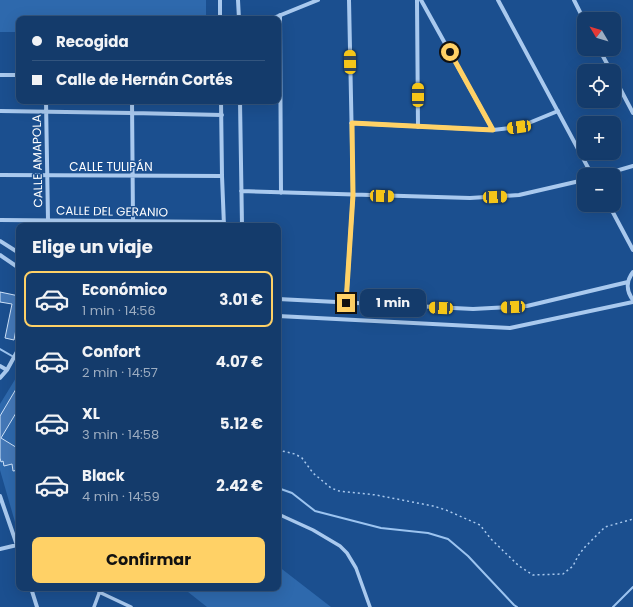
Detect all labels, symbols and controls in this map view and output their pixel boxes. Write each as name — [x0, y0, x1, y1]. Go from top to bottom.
north arrow — [577, 12, 621, 56]
map controls — [577, 12, 621, 212]
text: Recogida — [56, 31, 129, 52]
route start — [441, 43, 459, 61]
car — [344, 50, 356, 74]
button: locate — [577, 64, 621, 108]
text: Calle de Hernán Cortés — [56, 69, 233, 90]
car — [412, 83, 424, 107]
street label: CALLE AMAPOLA — [28, 114, 46, 208]
button: + — [577, 116, 621, 160]
car — [506, 119, 532, 135]
street label: CALLE TULIPÁN — [69, 158, 153, 175]
button: − — [577, 168, 621, 212]
car — [370, 190, 394, 202]
car — [483, 190, 507, 204]
street label: CALLE DEL GERANIO — [56, 202, 168, 220]
text: Elige un viaje — [32, 234, 153, 259]
text: Económico — [82, 279, 167, 300]
icon: car — [34, 281, 70, 317]
text: 3.01 € — [219, 289, 263, 310]
callout: 1 min — [360, 289, 426, 317]
text: 1 min — [376, 293, 410, 312]
route end — [337, 294, 355, 312]
car — [501, 300, 525, 314]
text: 1 min · 14:56 — [82, 301, 156, 320]
car — [429, 301, 453, 315]
text: Confort — [82, 341, 141, 362]
icon: car — [34, 343, 70, 379]
text: 4.07 € — [216, 351, 263, 372]
text: 2 min · 14:57 — [82, 363, 158, 382]
text: XL — [82, 403, 100, 424]
icon: car — [34, 405, 70, 441]
text: 5.12 € — [220, 413, 263, 434]
text: 3 min · 14:58 — [82, 425, 159, 444]
text: Black — [82, 465, 125, 486]
icon: car — [34, 467, 70, 503]
text: 2.42 € — [216, 475, 263, 496]
text: 4 min · 14:59 — [82, 487, 160, 506]
button: Confirmar — [32, 537, 265, 583]

